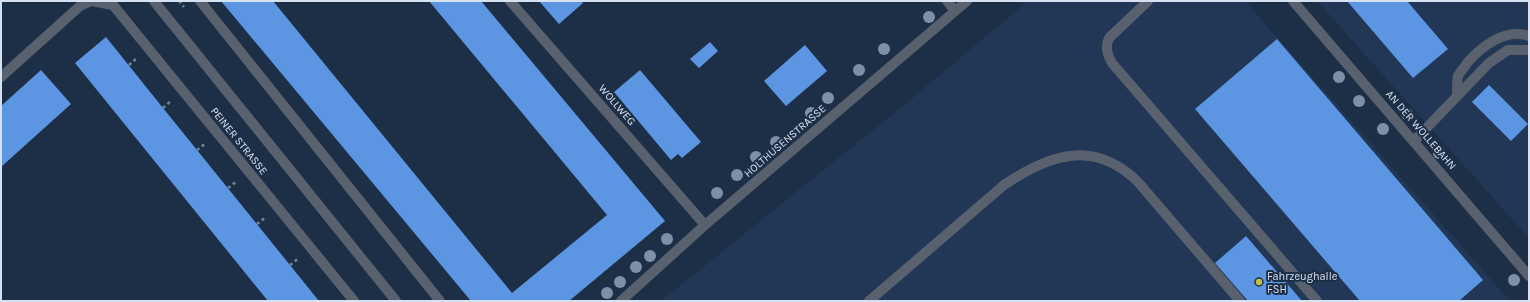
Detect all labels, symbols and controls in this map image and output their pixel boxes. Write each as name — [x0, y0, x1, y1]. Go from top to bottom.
street label: WOLLWEG — [596, 82, 638, 128]
street label: AN DER WOLLEBAHN — [1383, 88, 1459, 172]
street label: HOLTHUSENSTRASSE — [741, 102, 829, 180]
street label: PEINER STRASSE — [208, 105, 270, 177]
place label: Fahrzeughalle FSH — [1267, 270, 1338, 296]
marker: Fahrzeughalle FSH — [1254, 277, 1264, 287]

